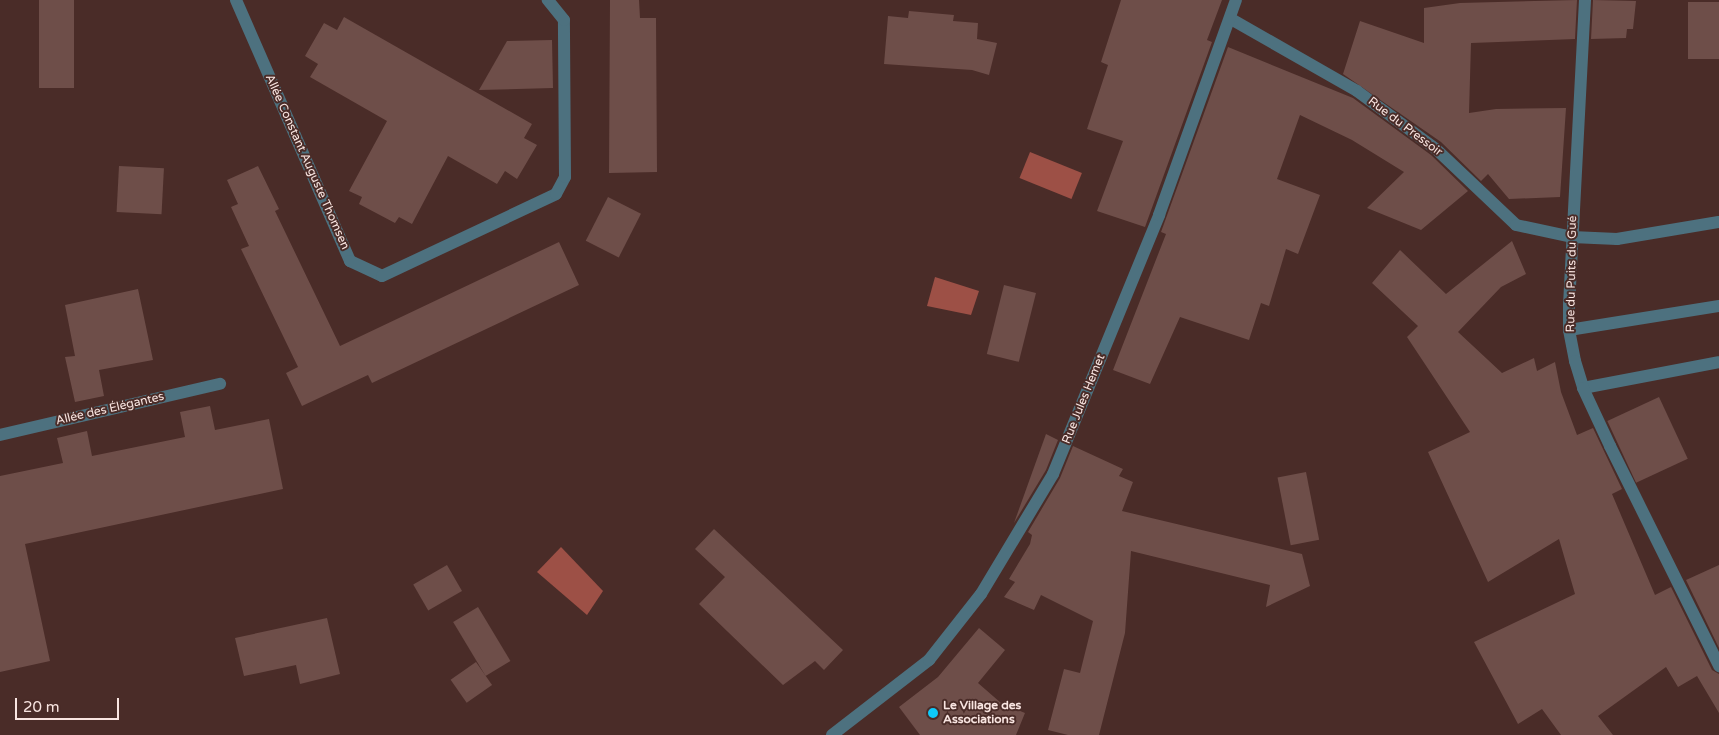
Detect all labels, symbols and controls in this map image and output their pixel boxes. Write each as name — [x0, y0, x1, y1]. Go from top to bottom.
street label: Allée Constant Auguste Thomsen — [262, 72, 352, 252]
street label: Rue du Pressoir — [1365, 94, 1445, 160]
street label: Rue du Puits du Gué — [1564, 216, 1580, 332]
street label: Rue Jules Hemet — [1059, 352, 1109, 446]
street label: Allée des Élégantes — [54, 390, 166, 428]
scale bar — [18, 688, 121, 720]
text: 20 m — [23, 698, 60, 716]
place label: Le Village des Associations — [943, 699, 1021, 727]
marker: Le Village des Associations — [927, 707, 939, 719]

